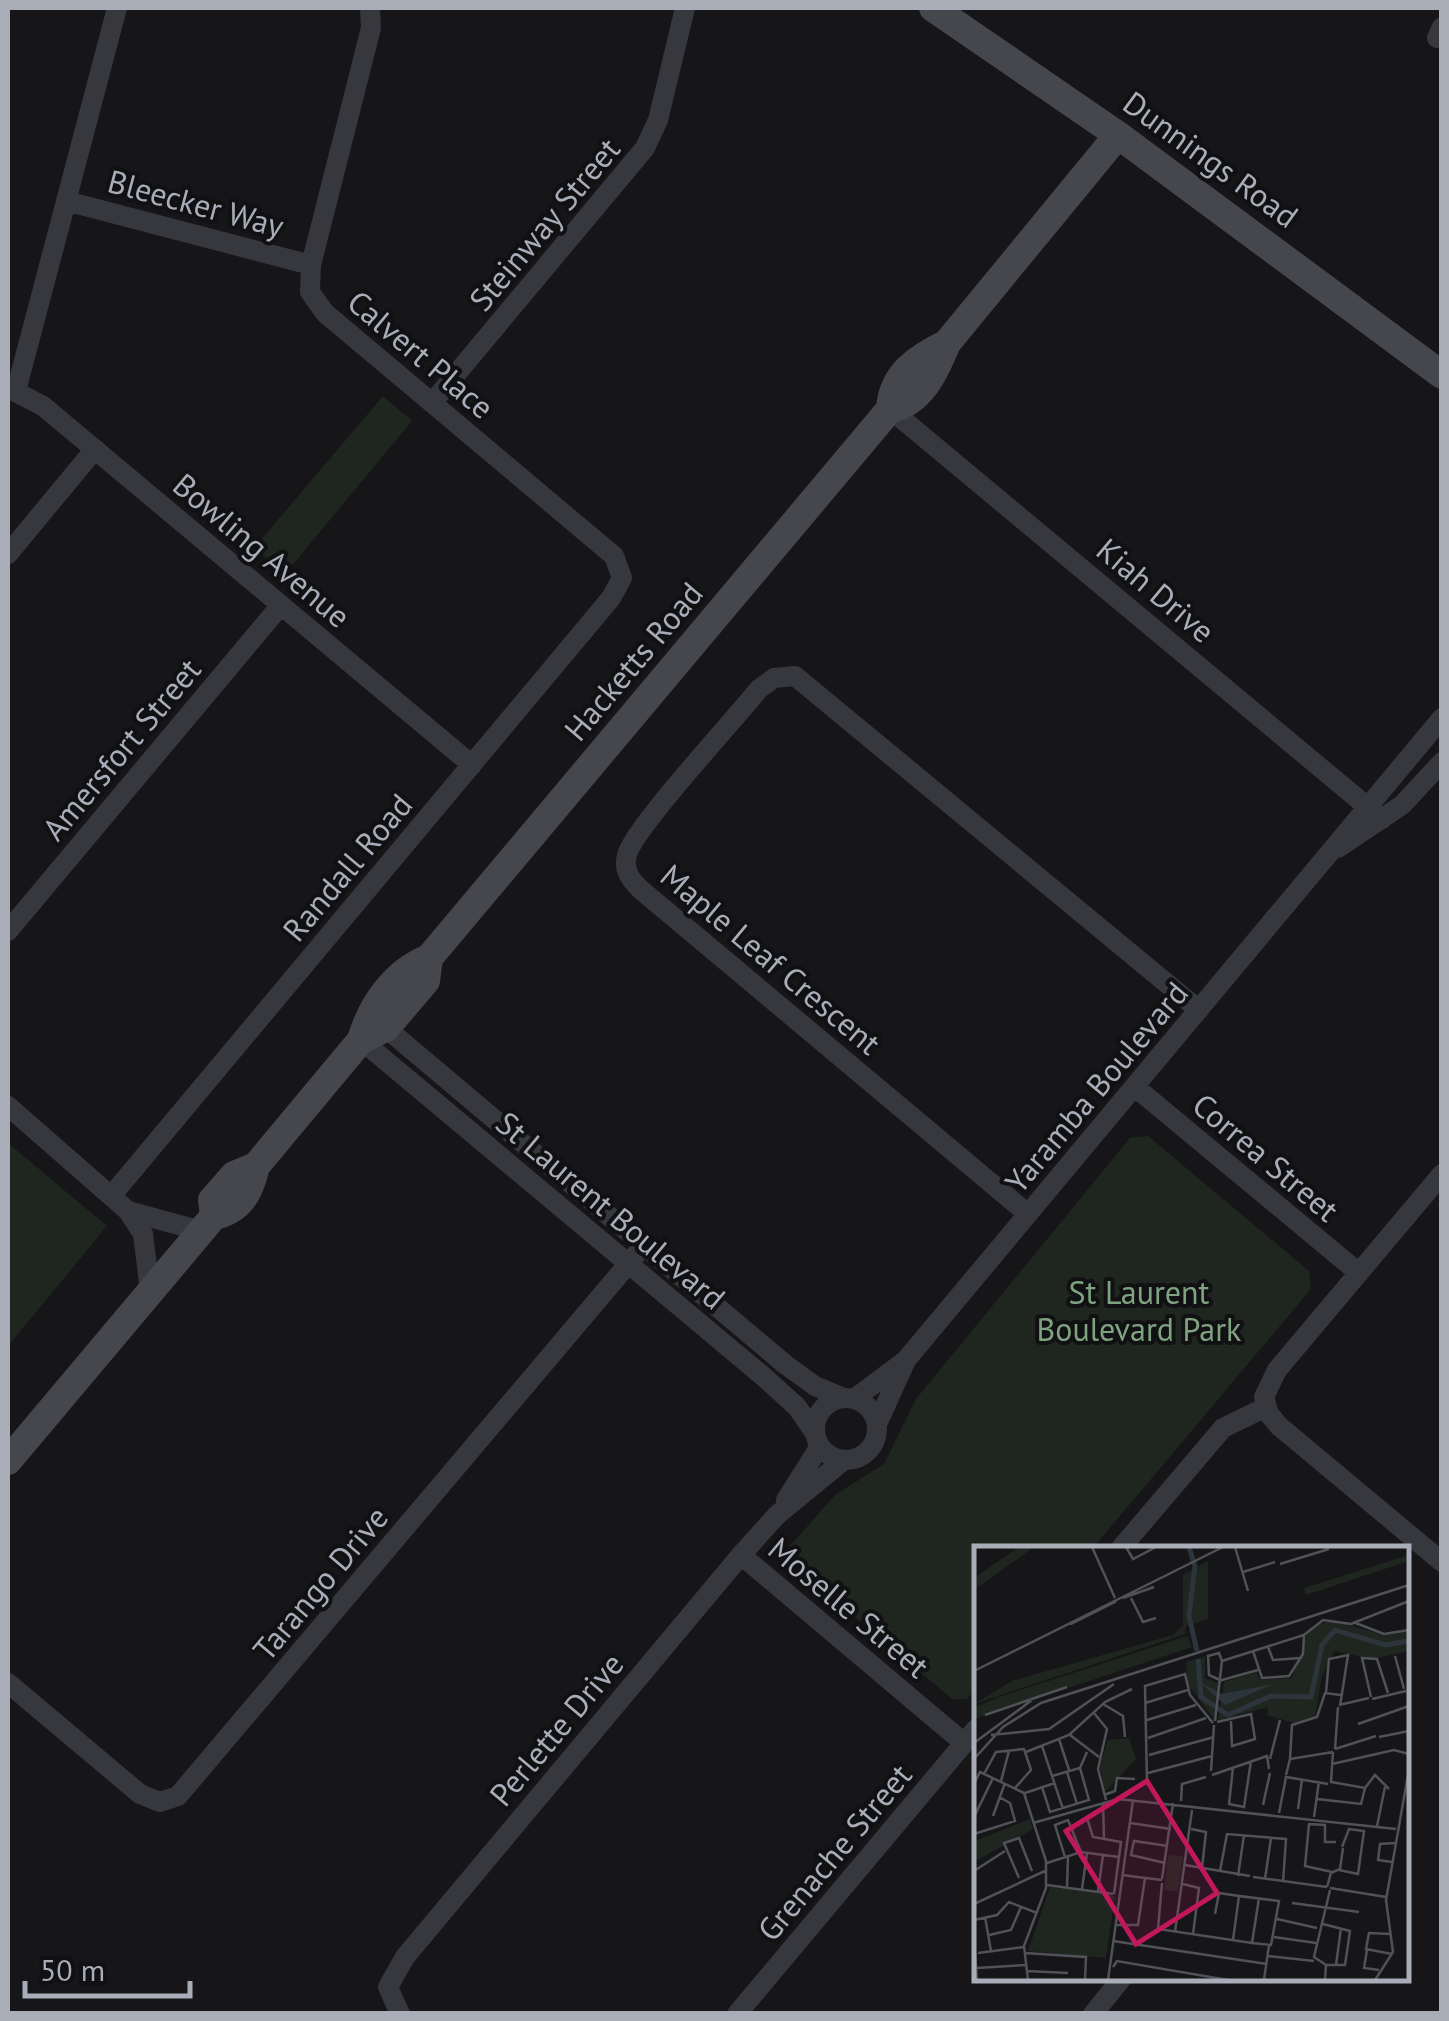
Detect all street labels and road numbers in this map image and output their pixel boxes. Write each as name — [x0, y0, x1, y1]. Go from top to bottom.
street label: Dunnings Road — [1115, 81, 1307, 237]
street label: Steinway Street — [459, 129, 629, 319]
street label: Bleecker Way — [104, 159, 289, 247]
street label: Calvert Place — [339, 281, 503, 427]
street label: Bowling Avenue — [165, 464, 359, 636]
street label: Kiah Drive — [1088, 528, 1224, 652]
street label: Hacketts Road — [554, 573, 712, 749]
street label: Amersfort Street — [33, 649, 210, 849]
street label: Randall Road — [273, 784, 421, 950]
street label: Maple Leaf Crescent — [652, 855, 890, 1064]
street label: Yaramba Boulevard — [995, 973, 1197, 1201]
street label: Correa Street — [1184, 1084, 1348, 1231]
street label: St Laurent Boulevard — [488, 1102, 734, 1318]
street label: Tarango Drive — [243, 1497, 397, 1669]
street label: Moselle Street — [760, 1527, 938, 1687]
street label: Perlette Drive — [480, 1644, 632, 1814]
street label: Grenache Street — [748, 1755, 920, 1949]

